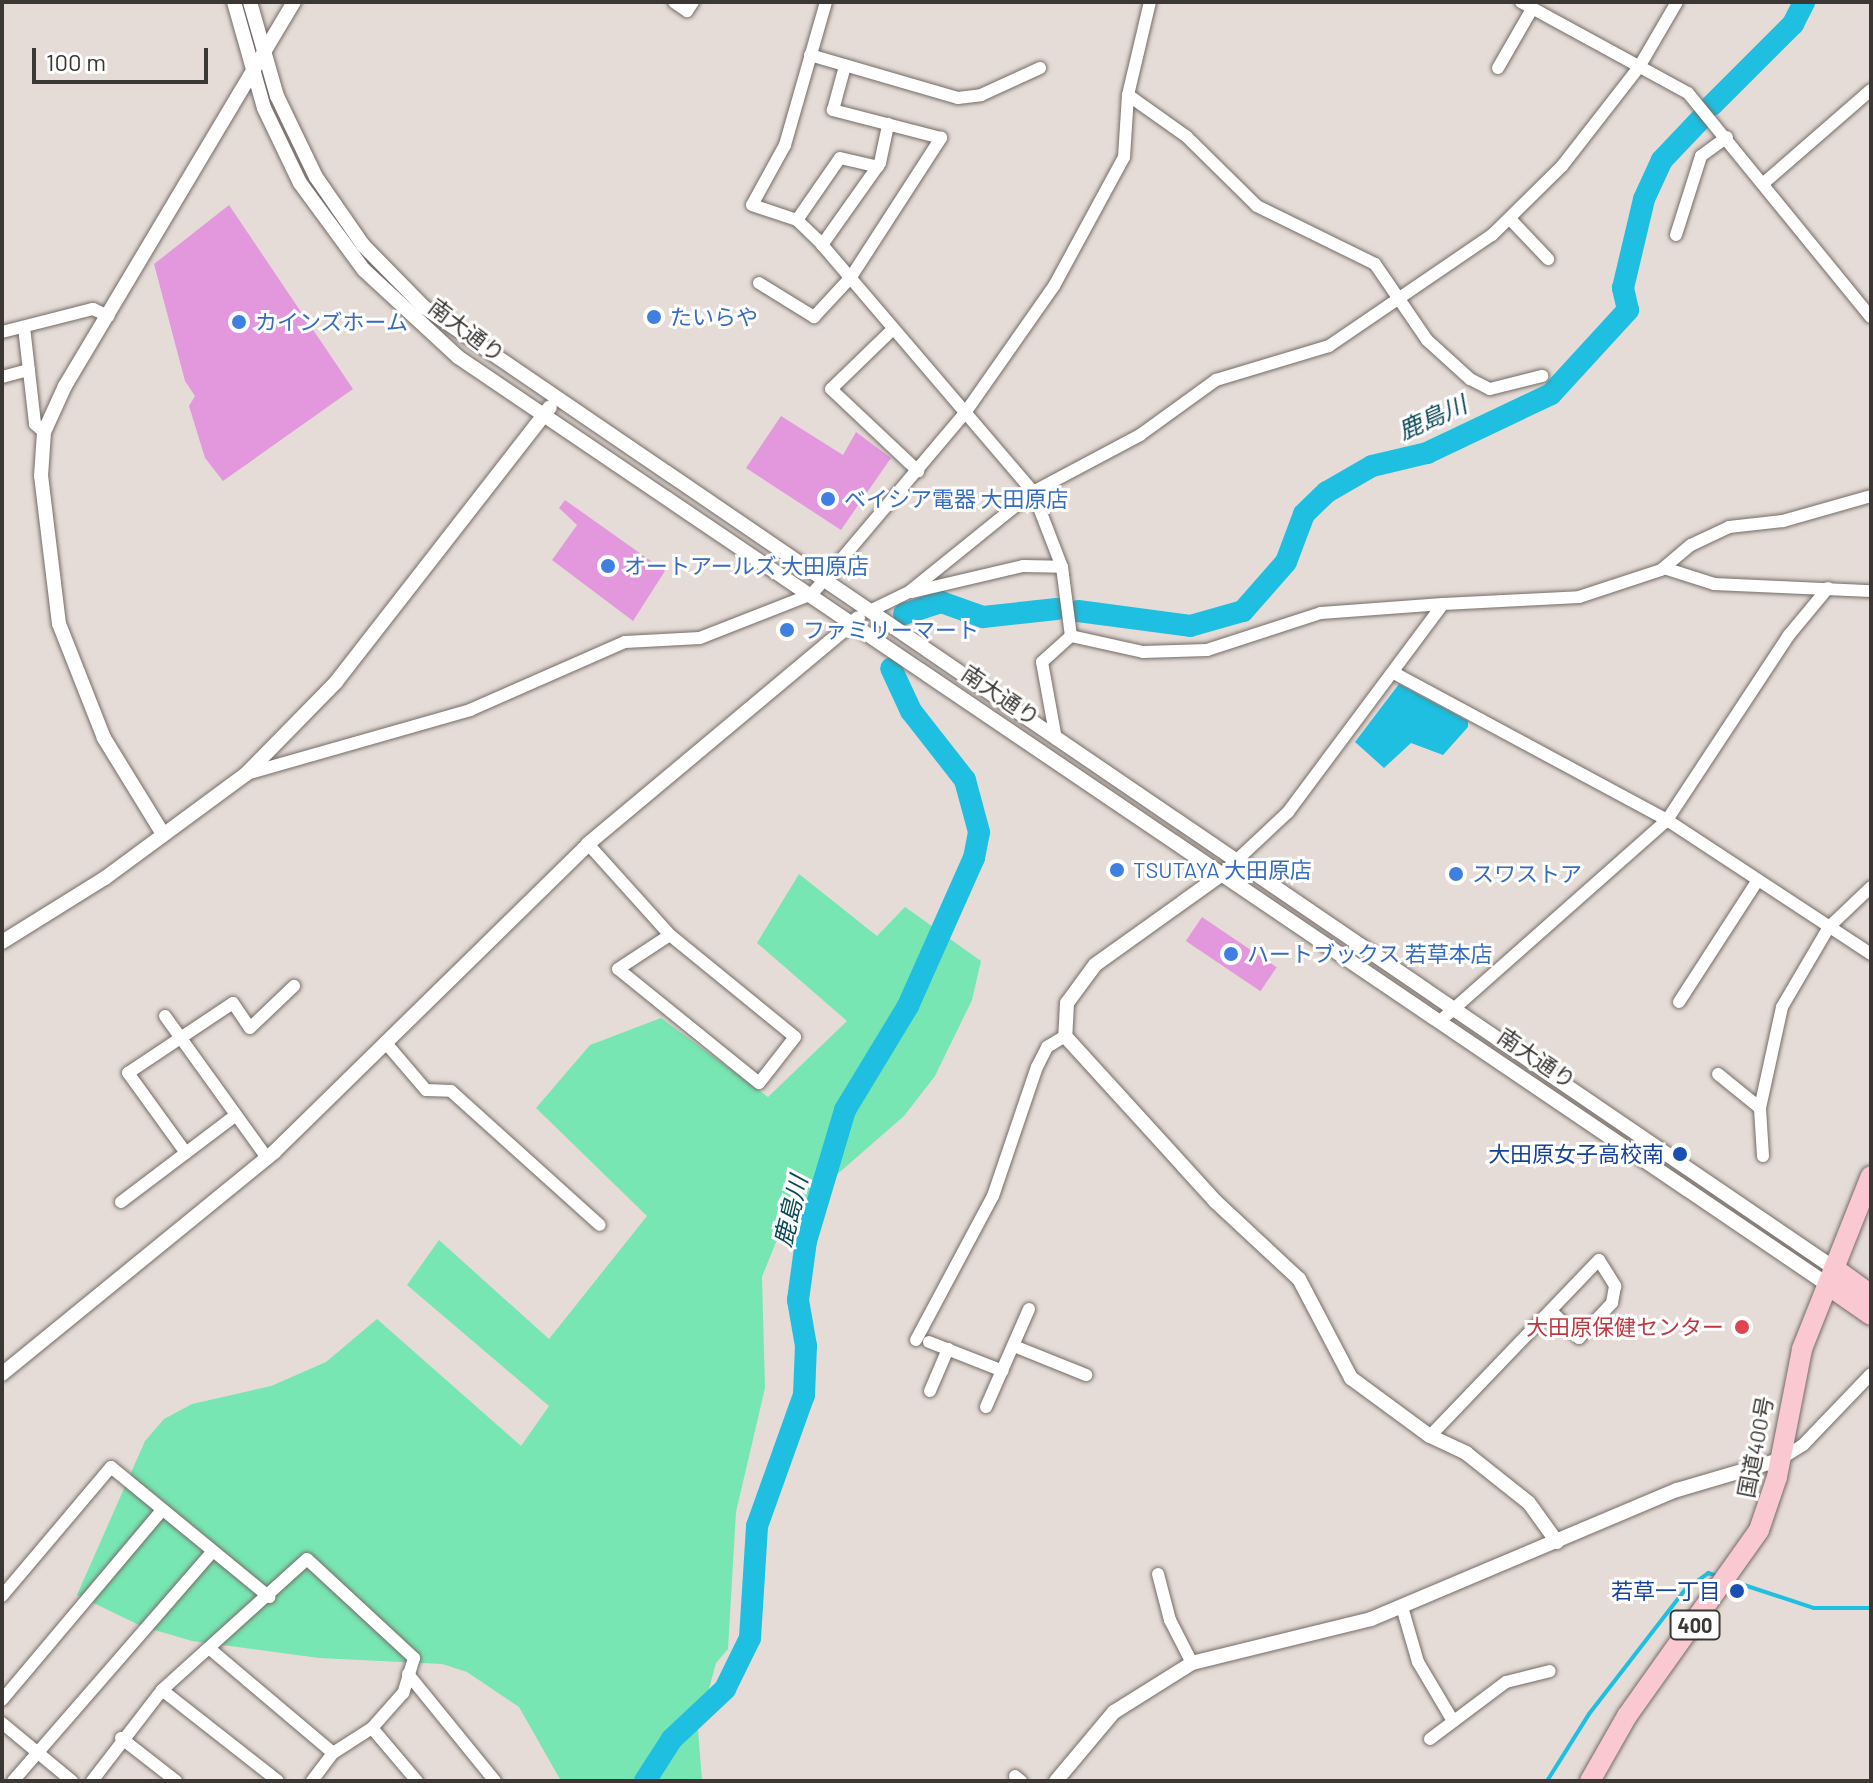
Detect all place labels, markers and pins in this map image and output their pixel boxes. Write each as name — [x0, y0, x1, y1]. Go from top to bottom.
place label: たいらや — [670, 304, 758, 330]
marker: たいらや — [645, 308, 663, 326]
place label: カインズホーム — [255, 309, 409, 335]
marker: カインズホーム — [230, 313, 248, 331]
place label: ベイシア電器 大田原店 — [844, 486, 1068, 512]
marker: ベイシア電器 大田原店 — [819, 490, 837, 508]
place label: オートアールズ 大田原店 — [624, 553, 869, 579]
marker: オートアールズ 大田原店 — [599, 557, 617, 575]
place label: ファミリーマート — [803, 617, 979, 643]
marker: ファミリーマート — [778, 621, 796, 639]
place label: TSUTAYA 大田原店 — [1133, 857, 1312, 883]
marker: TSUTAYA 大田原店 — [1108, 861, 1126, 879]
place label: スワストア — [1472, 861, 1582, 887]
marker: スワストア — [1447, 865, 1465, 883]
place label: ハートブックス 若草本店 — [1247, 941, 1493, 967]
marker: ハートブックス 若草本店 — [1222, 945, 1240, 963]
place label: 大田原女子高校南 — [1488, 1141, 1664, 1167]
marker: 大田原女子高校南 — [1671, 1145, 1689, 1163]
place label: 大田原保健センター — [1526, 1314, 1724, 1340]
marker: 大田原保健センター — [1731, 1316, 1753, 1338]
place label: 若草一丁目 — [1611, 1578, 1721, 1604]
marker: 若草一丁目 — [1728, 1582, 1746, 1600]

